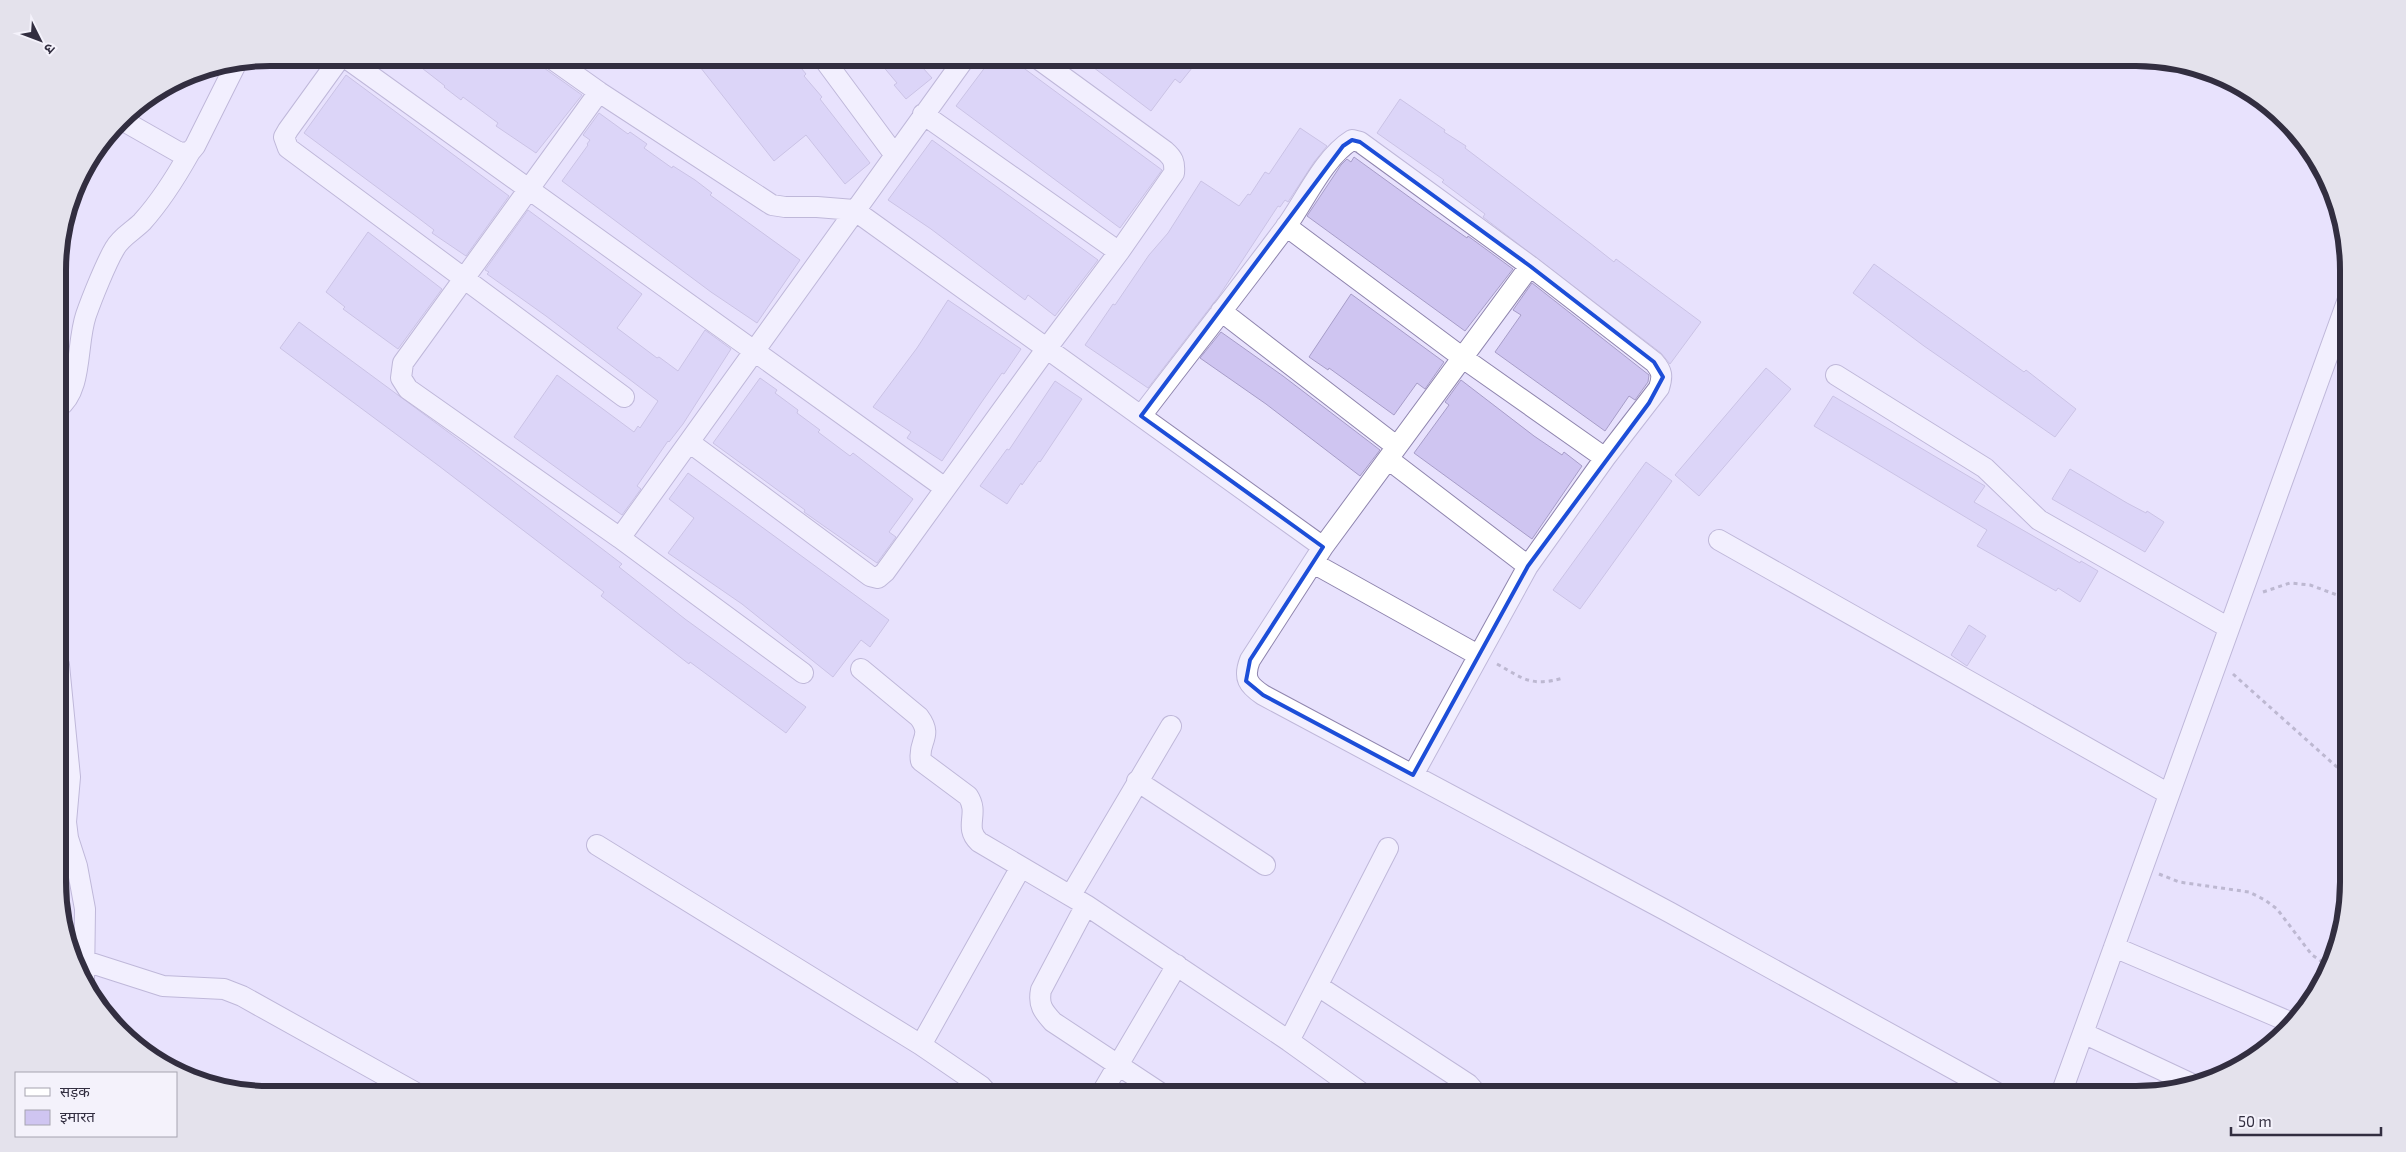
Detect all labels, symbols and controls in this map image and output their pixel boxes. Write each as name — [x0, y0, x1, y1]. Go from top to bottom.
north arrow — [15, 15, 65, 65]
text: उ — [40, 40, 59, 58]
legend — [15, 1072, 178, 1137]
text: सड़क — [60, 1082, 90, 1100]
scale bar — [2231, 1104, 2381, 1136]
text: इमारत — [60, 1107, 95, 1125]
text: 50 m — [2238, 1112, 2272, 1130]

